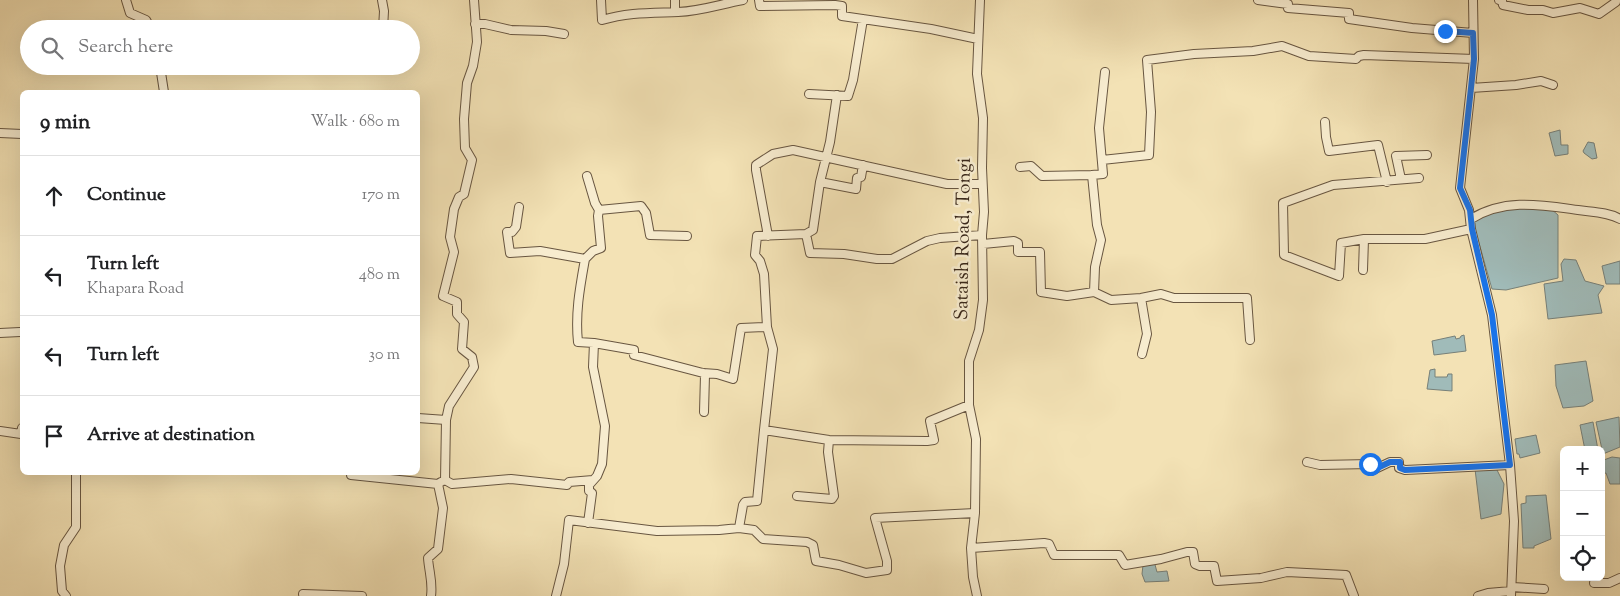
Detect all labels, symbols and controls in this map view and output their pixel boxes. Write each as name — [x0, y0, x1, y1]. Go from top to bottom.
search box — [20, 20, 420, 75]
route end — [1434, 20, 1457, 43]
icon: search — [38, 34, 66, 62]
text: Search here — [78, 34, 173, 61]
text: 9 min — [40, 108, 90, 138]
text: Walk · 680 m — [311, 111, 400, 134]
street label: Sataish Road, Tongi — [949, 158, 979, 320]
icon: ahead — [40, 182, 68, 210]
text: Continue — [87, 182, 166, 209]
text: 170 m — [362, 184, 400, 207]
text: Turn left — [87, 251, 159, 278]
icon: left — [40, 262, 68, 290]
text: 480 m — [359, 264, 400, 287]
text: Khapara Road — [87, 278, 184, 301]
icon: left — [40, 342, 68, 370]
text: Turn left — [87, 342, 159, 369]
text: 30 m — [369, 344, 400, 367]
icon: arrive — [40, 422, 68, 450]
text: Arrive at destination — [87, 422, 255, 449]
map controls — [1560, 446, 1605, 581]
button: + — [1560, 446, 1605, 491]
route start — [1359, 453, 1382, 476]
button: − — [1560, 491, 1605, 536]
button: locate — [1560, 536, 1605, 581]

